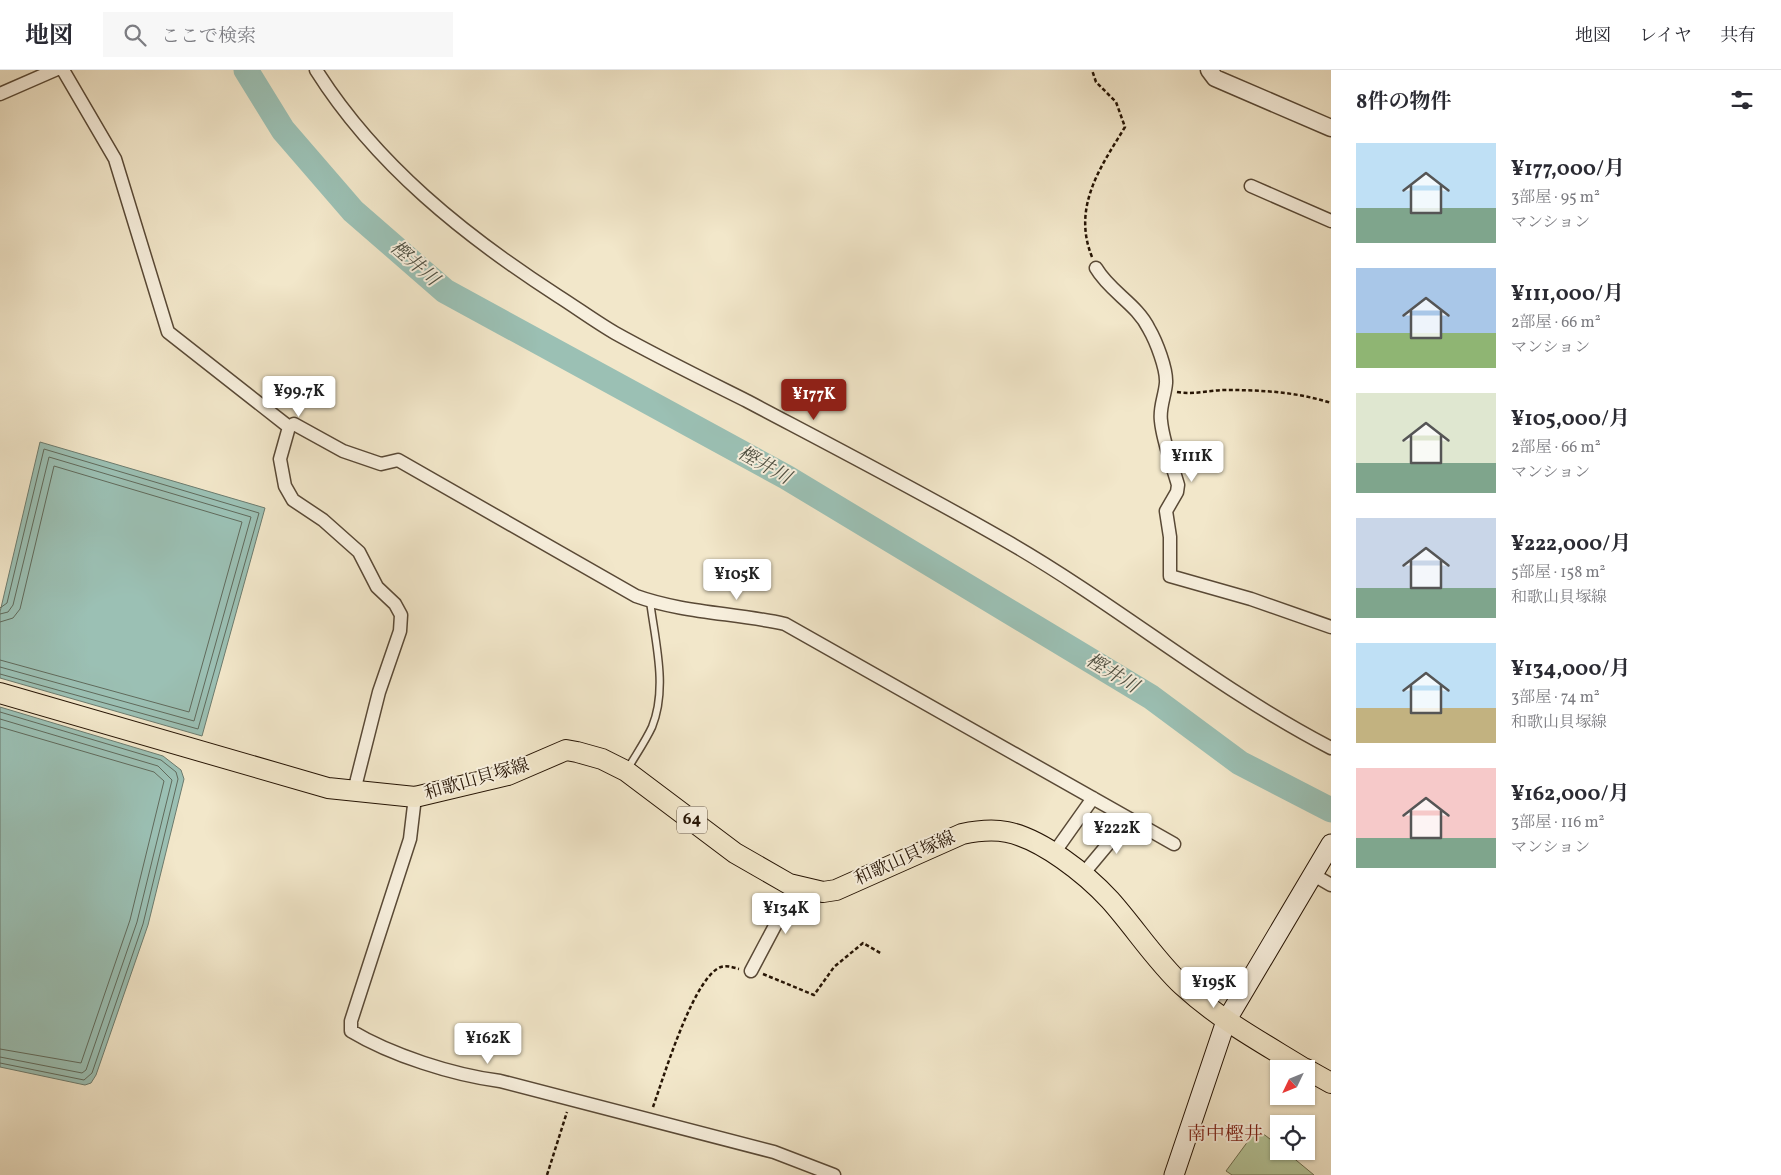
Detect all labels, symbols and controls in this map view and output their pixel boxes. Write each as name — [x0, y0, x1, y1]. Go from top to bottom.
search box — [103, 12, 453, 57]
text: 地図 — [25, 20, 73, 54]
icon: search — [121, 21, 149, 49]
text: ここで検索 — [161, 24, 256, 50]
text: 地図 — [1575, 24, 1611, 49]
text: レイヤ — [1639, 24, 1692, 49]
text: 共有 — [1720, 24, 1756, 49]
icon: filters — [1728, 86, 1756, 114]
text: 8件の物件 — [1356, 88, 1451, 117]
text: ¥177,000/月 — [1511, 155, 1625, 184]
icon: home — [1396, 163, 1456, 223]
text: 3部屋 · 95 m² — [1511, 187, 1600, 209]
text: マンション — [1511, 212, 1590, 234]
water label: 樫井川 — [384, 235, 446, 294]
text: ¥111,000/月 — [1511, 280, 1624, 309]
icon: home — [1396, 288, 1456, 348]
text: 2部屋 · 66 m² — [1511, 312, 1601, 334]
text: マンション — [1511, 337, 1590, 359]
pin: ¥99.7K — [258, 376, 340, 418]
pin: ¥177K — [779, 378, 849, 421]
text: ¥99.7K — [273, 381, 325, 403]
text: ¥177K — [792, 384, 836, 406]
text: ¥105,000/月 — [1511, 405, 1630, 434]
icon: home — [1396, 413, 1456, 473]
text: 2部屋 · 66 m² — [1511, 437, 1601, 459]
pin: ¥111K — [1157, 440, 1227, 483]
water label: 樫井川 — [733, 441, 797, 492]
text: ¥111K — [1172, 446, 1213, 468]
text: マンション — [1511, 462, 1590, 484]
text: ¥222,000/月 — [1511, 530, 1631, 559]
icon: home — [1396, 538, 1456, 598]
pin: ¥105K — [702, 558, 772, 601]
text: 5部屋 · 158 m² — [1511, 562, 1606, 584]
text: ¥105K — [714, 564, 760, 586]
text: 和歌山貝塚線 — [1511, 587, 1607, 609]
water label: 樫井川 — [1081, 648, 1145, 701]
text: ¥134,000/月 — [1511, 655, 1631, 684]
icon: home — [1396, 663, 1456, 723]
text: 3部屋 · 74 m² — [1511, 687, 1600, 709]
text: 和歌山貝塚線 — [1511, 712, 1607, 734]
street label: 和歌山貝塚線 — [422, 753, 532, 807]
text: ¥162,000/月 — [1511, 780, 1630, 809]
icon: home — [1396, 788, 1456, 848]
road number: 64 — [677, 806, 707, 834]
pin: ¥222K — [1082, 812, 1152, 855]
text: 3部屋 · 116 m² — [1511, 812, 1605, 834]
text: ¥222K — [1094, 818, 1140, 840]
street label: 和歌山貝塚線 — [851, 826, 959, 892]
text: マンション — [1511, 837, 1590, 859]
pin: ¥134K — [751, 892, 821, 935]
text: ¥134K — [763, 898, 809, 920]
pin: ¥195K — [1179, 966, 1249, 1009]
text: ¥195K — [1192, 972, 1236, 994]
pin: ¥162K — [453, 1022, 523, 1065]
text: ¥162K — [465, 1028, 511, 1050]
north arrow — [1270, 1060, 1315, 1105]
map controls — [1270, 1060, 1315, 1160]
button: locate — [1270, 1115, 1315, 1160]
district label: 南中樫井 — [1187, 1122, 1263, 1148]

